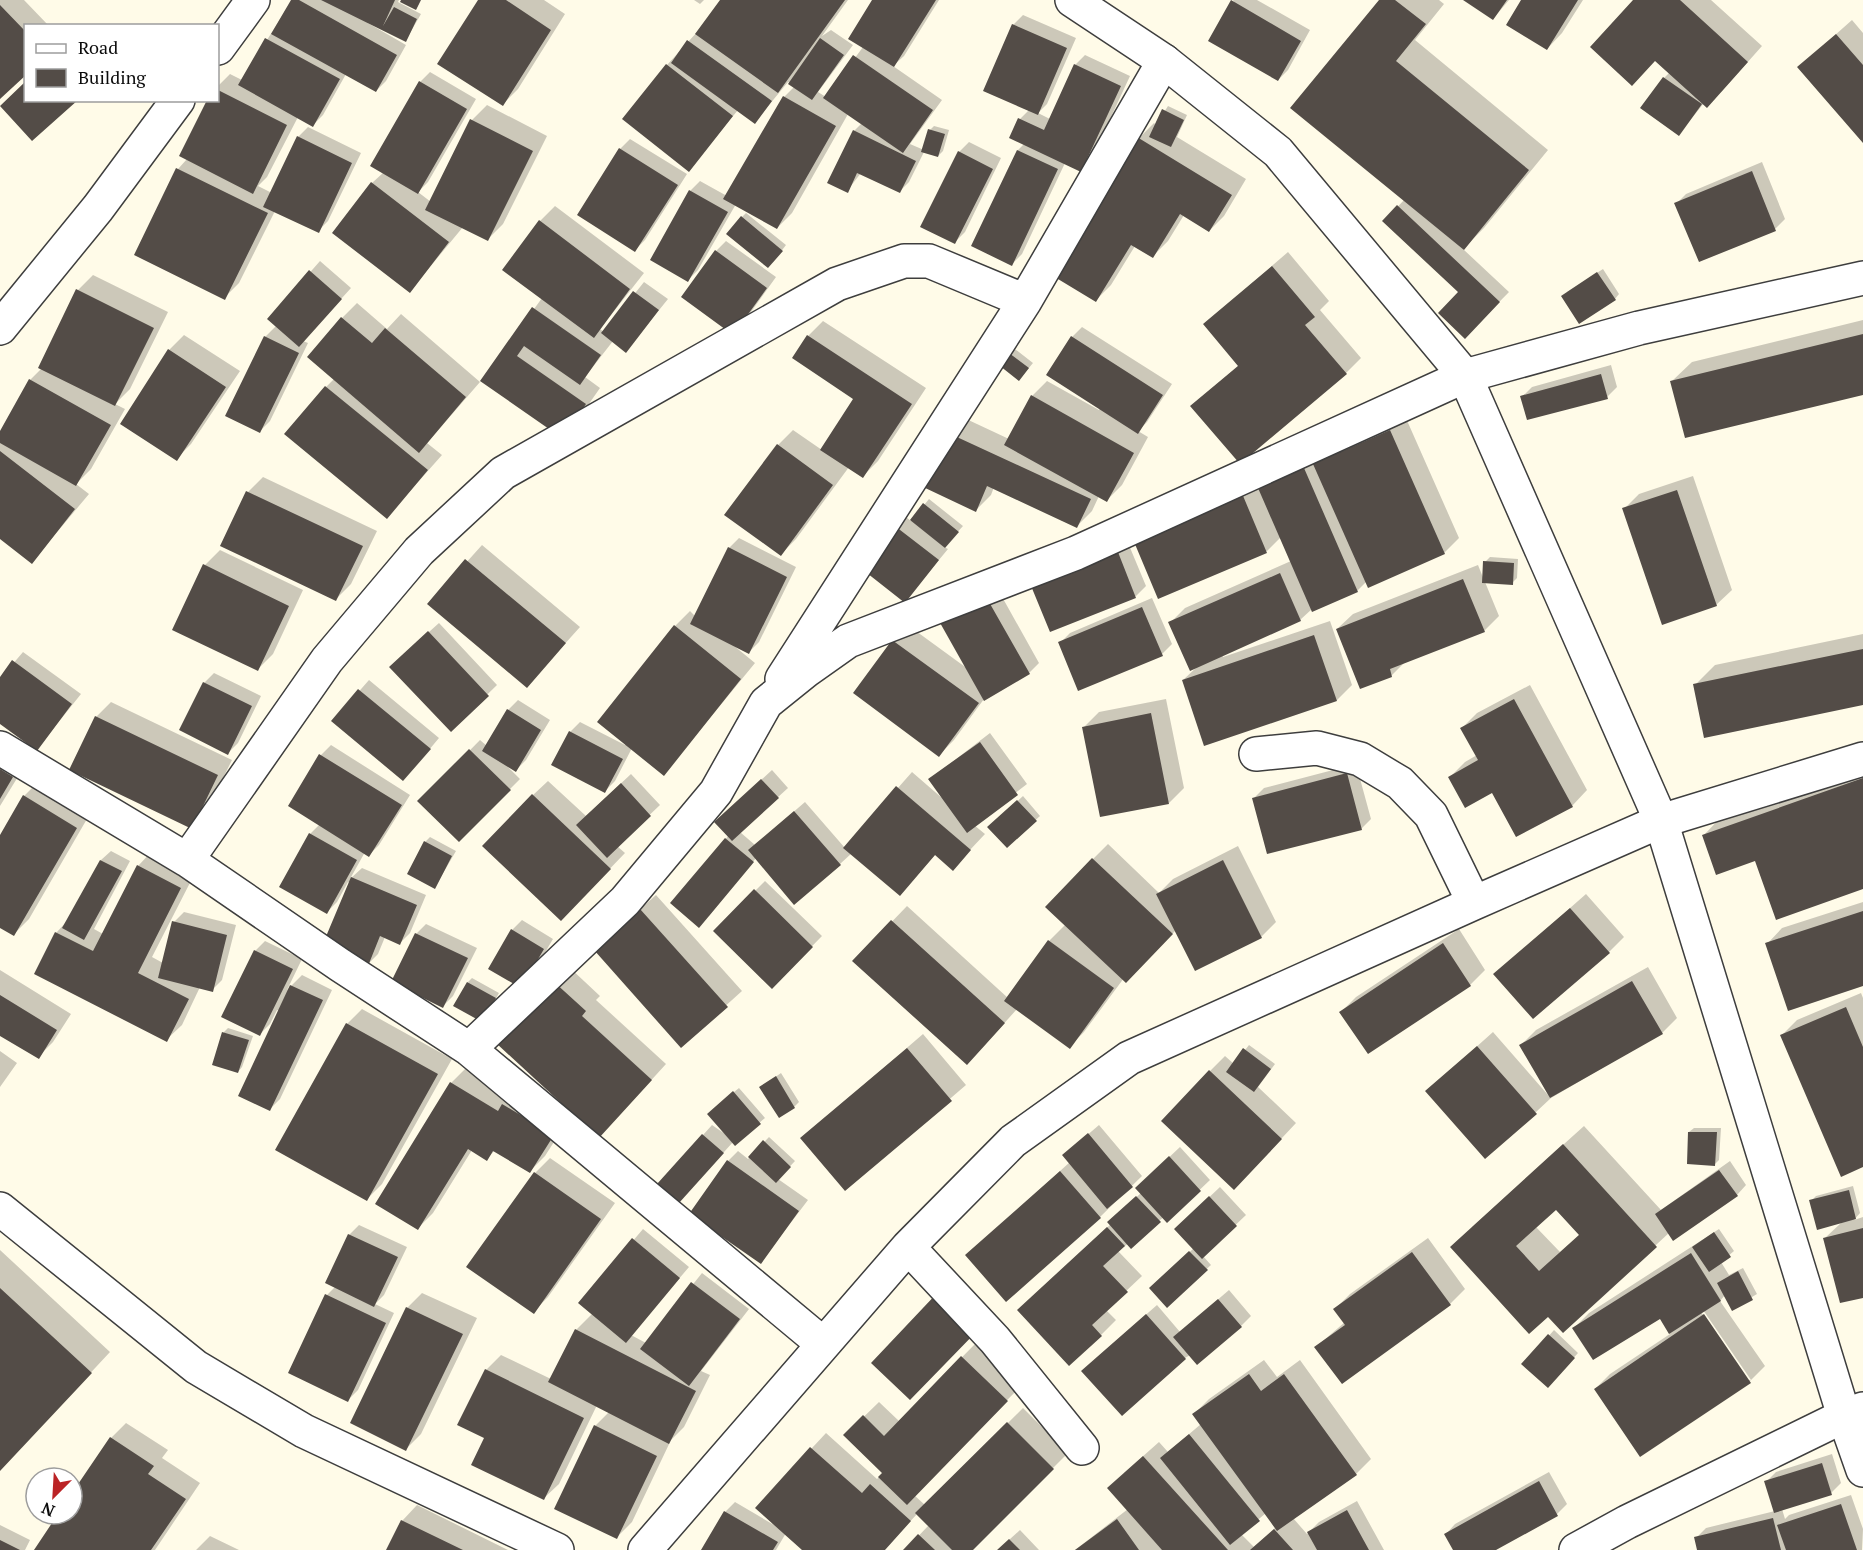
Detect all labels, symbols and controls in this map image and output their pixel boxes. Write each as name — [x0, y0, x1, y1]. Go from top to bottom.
legend — [24, 24, 219, 102]
text: Road — [78, 35, 118, 59]
text: Building — [78, 65, 146, 89]
north arrow — [24, 1466, 84, 1526]
text: N — [38, 1497, 58, 1522]

